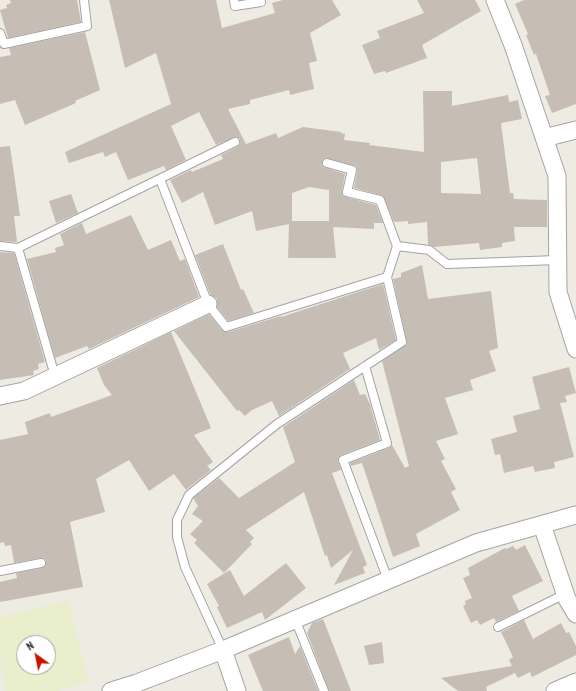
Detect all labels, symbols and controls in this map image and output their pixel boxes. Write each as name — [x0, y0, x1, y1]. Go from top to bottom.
north arrow — [16, 635, 56, 675]
text: N — [24, 638, 36, 653]

